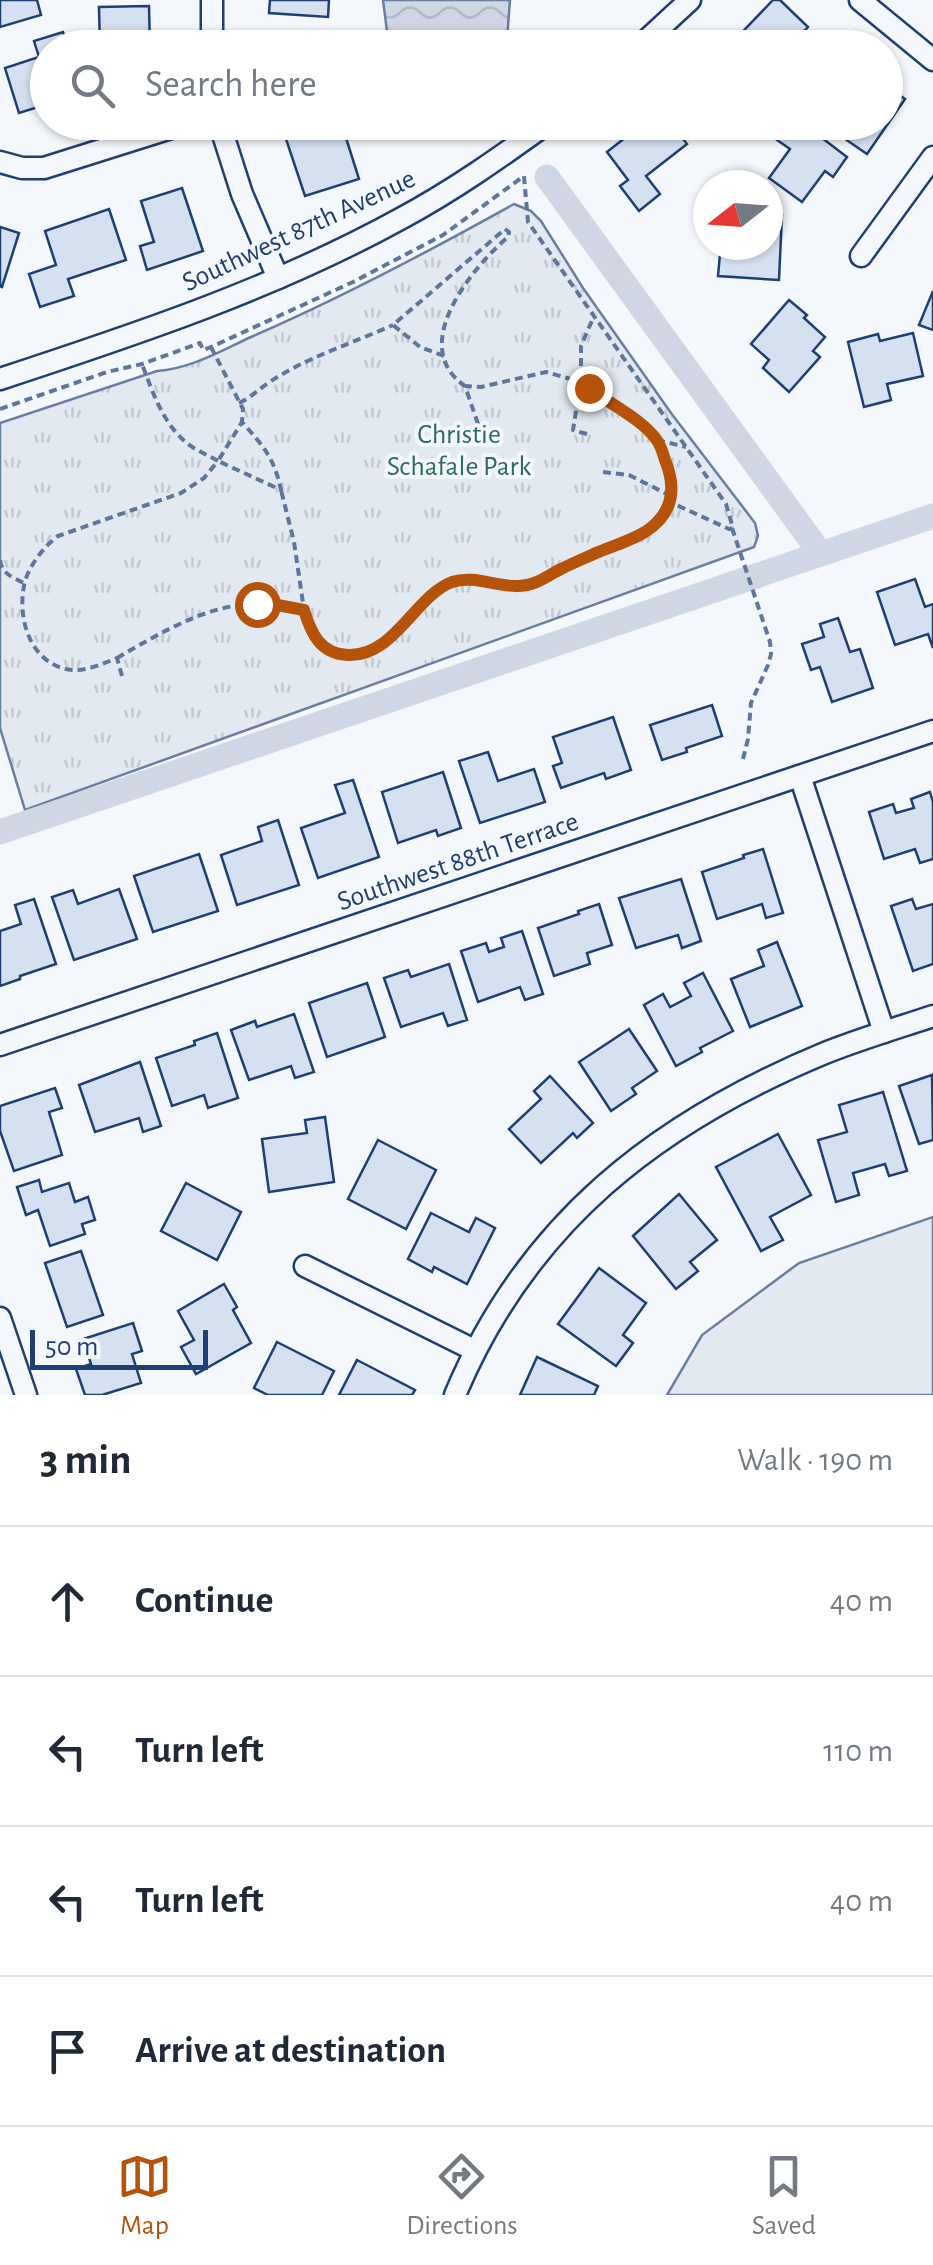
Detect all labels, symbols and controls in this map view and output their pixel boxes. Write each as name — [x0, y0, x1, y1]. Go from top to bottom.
search box — [30, 30, 903, 140]
icon: search — [65, 58, 120, 113]
text: Search here — [145, 66, 317, 104]
street label: Southwest 87th Avenue — [178, 165, 420, 297]
north arrow — [693, 170, 783, 260]
route end — [567, 366, 613, 412]
park label: Christie Schafale Park — [387, 421, 532, 481]
route start — [235, 582, 281, 628]
street label: Southwest 88th Terrace — [334, 808, 582, 916]
scale bar — [30, 1325, 208, 1370]
text: 50 m — [45, 1333, 99, 1361]
text: 3 min — [40, 1439, 132, 1481]
text: Walk · 190 m — [737, 1444, 893, 1476]
icon: ahead — [40, 1574, 95, 1629]
text: Continue — [135, 1582, 273, 1620]
text: 40 m — [830, 1585, 893, 1617]
icon: left — [40, 1724, 95, 1779]
text: Turn left — [135, 1732, 263, 1770]
text: 110 m — [823, 1735, 893, 1767]
icon: left — [40, 1874, 95, 1929]
text: Turn left — [135, 1882, 263, 1920]
text: 40 m — [830, 1885, 893, 1917]
icon: arrive — [40, 2024, 95, 2079]
text: Arrive at destination — [135, 2032, 446, 2070]
tab: Map — [117, 2149, 172, 2243]
tab: Directions — [406, 2149, 518, 2243]
tab: Saved — [752, 2149, 816, 2243]

